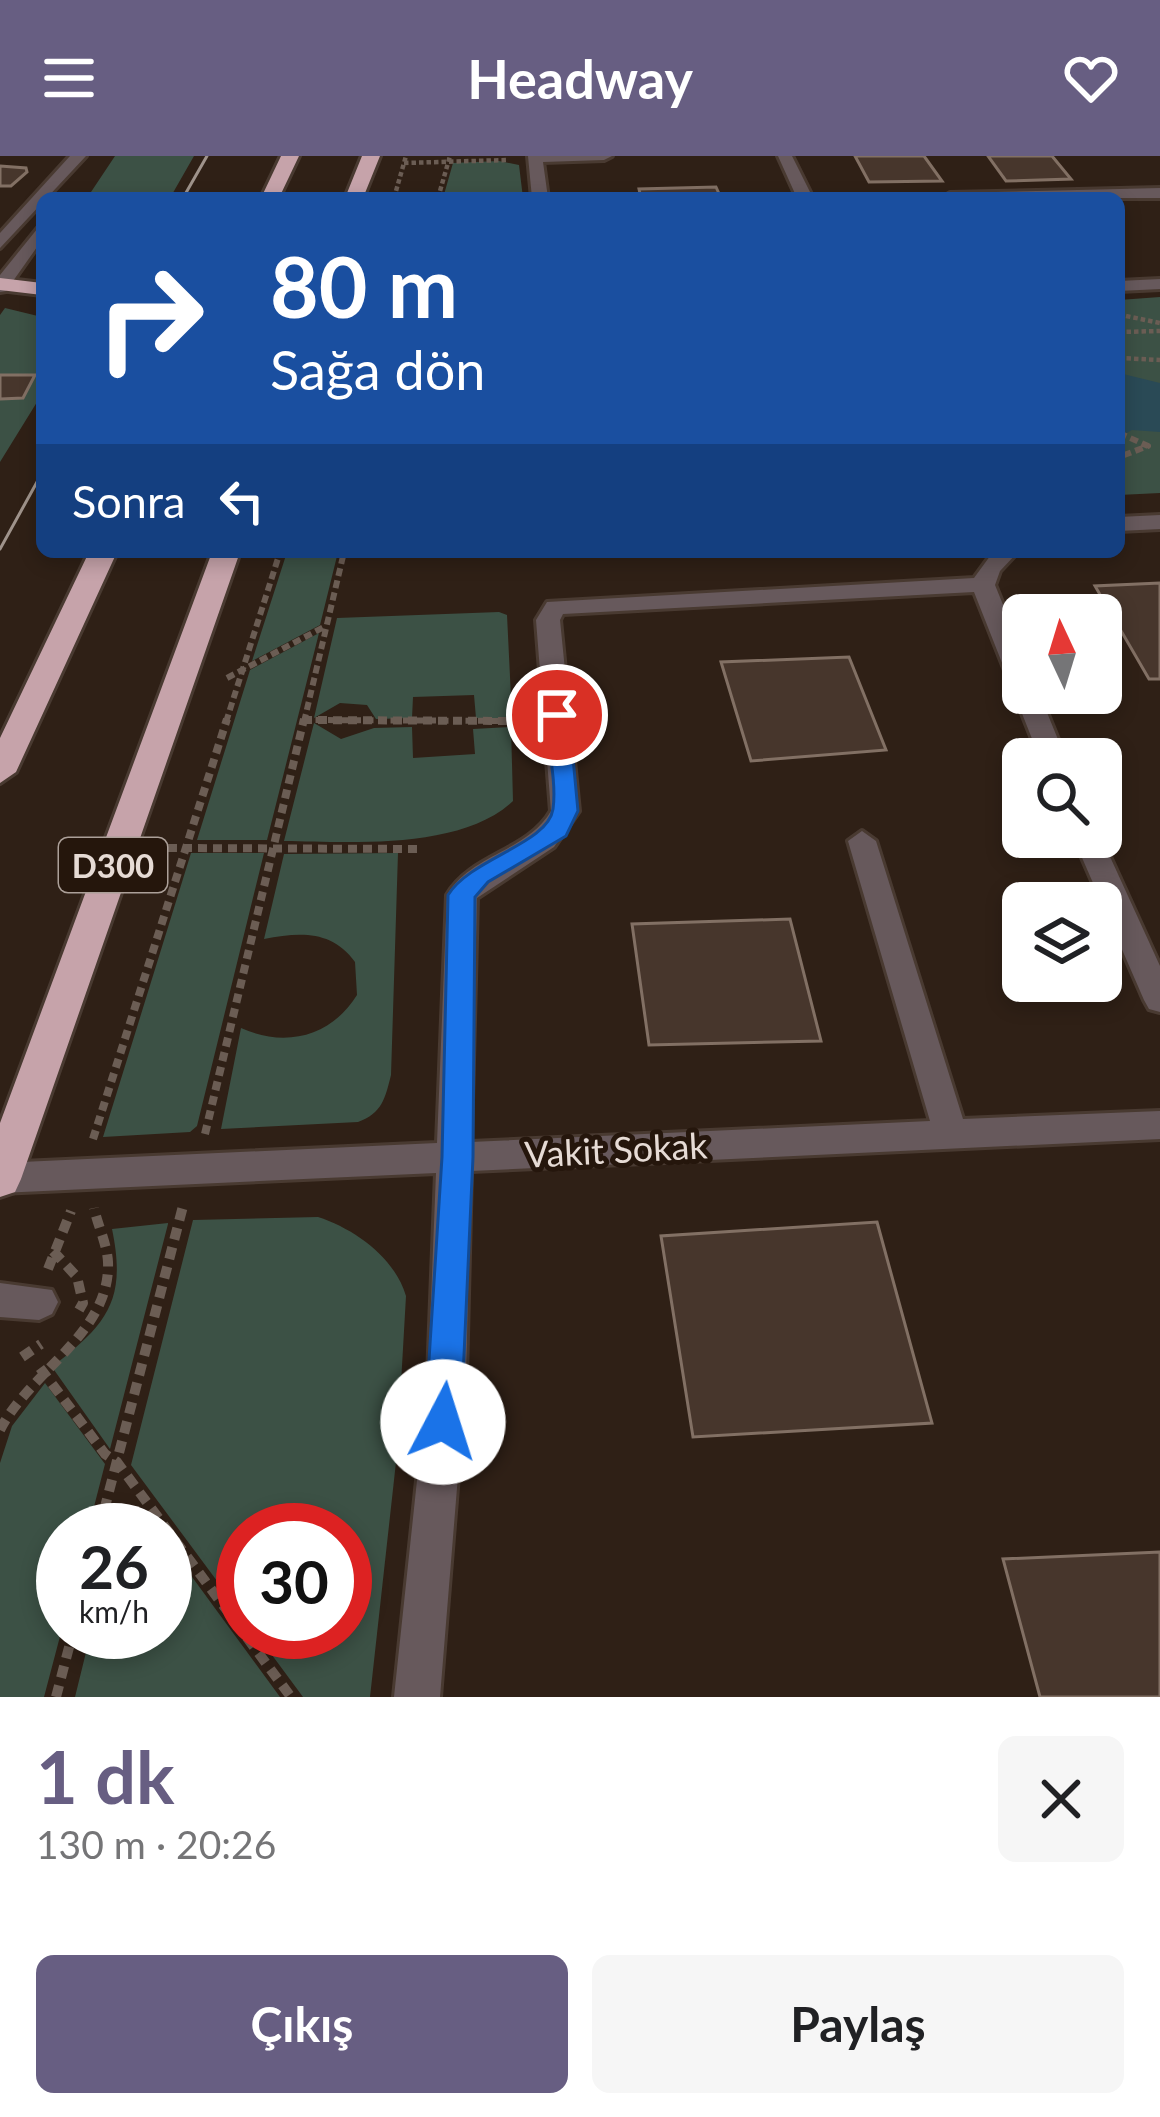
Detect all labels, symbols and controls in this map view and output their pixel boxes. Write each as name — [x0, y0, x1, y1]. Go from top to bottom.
icon: menu — [36, 45, 102, 111]
icon: heart — [1058, 45, 1124, 111]
text: Headway — [467, 46, 693, 111]
text: 80 m — [270, 235, 458, 336]
icon: right — [72, 240, 228, 396]
text: Sağa dön — [270, 337, 486, 402]
icon: left — [209, 468, 275, 534]
text: Sonra — [72, 474, 185, 528]
north arrow — [1002, 594, 1122, 714]
map controls — [1002, 594, 1122, 1002]
pin — [506, 664, 608, 766]
icon: arrive — [524, 682, 590, 748]
button: search — [1002, 738, 1122, 858]
road number: D300 — [59, 838, 167, 892]
button: layers — [1002, 882, 1122, 1002]
street label: Vakit Sokak — [523, 1122, 709, 1176]
position arrow — [380, 1359, 506, 1485]
speed limit sign: 30 — [216, 1503, 372, 1659]
text: 26 — [79, 1530, 149, 1602]
text: km/h — [79, 1593, 149, 1629]
text: 1 dk — [36, 1733, 175, 1819]
button: close — [998, 1736, 1124, 1862]
text: 130 m · 20:26 — [36, 1821, 276, 1867]
button: Çıkış — [36, 1955, 568, 2093]
button: Paylaş — [592, 1955, 1124, 2093]

